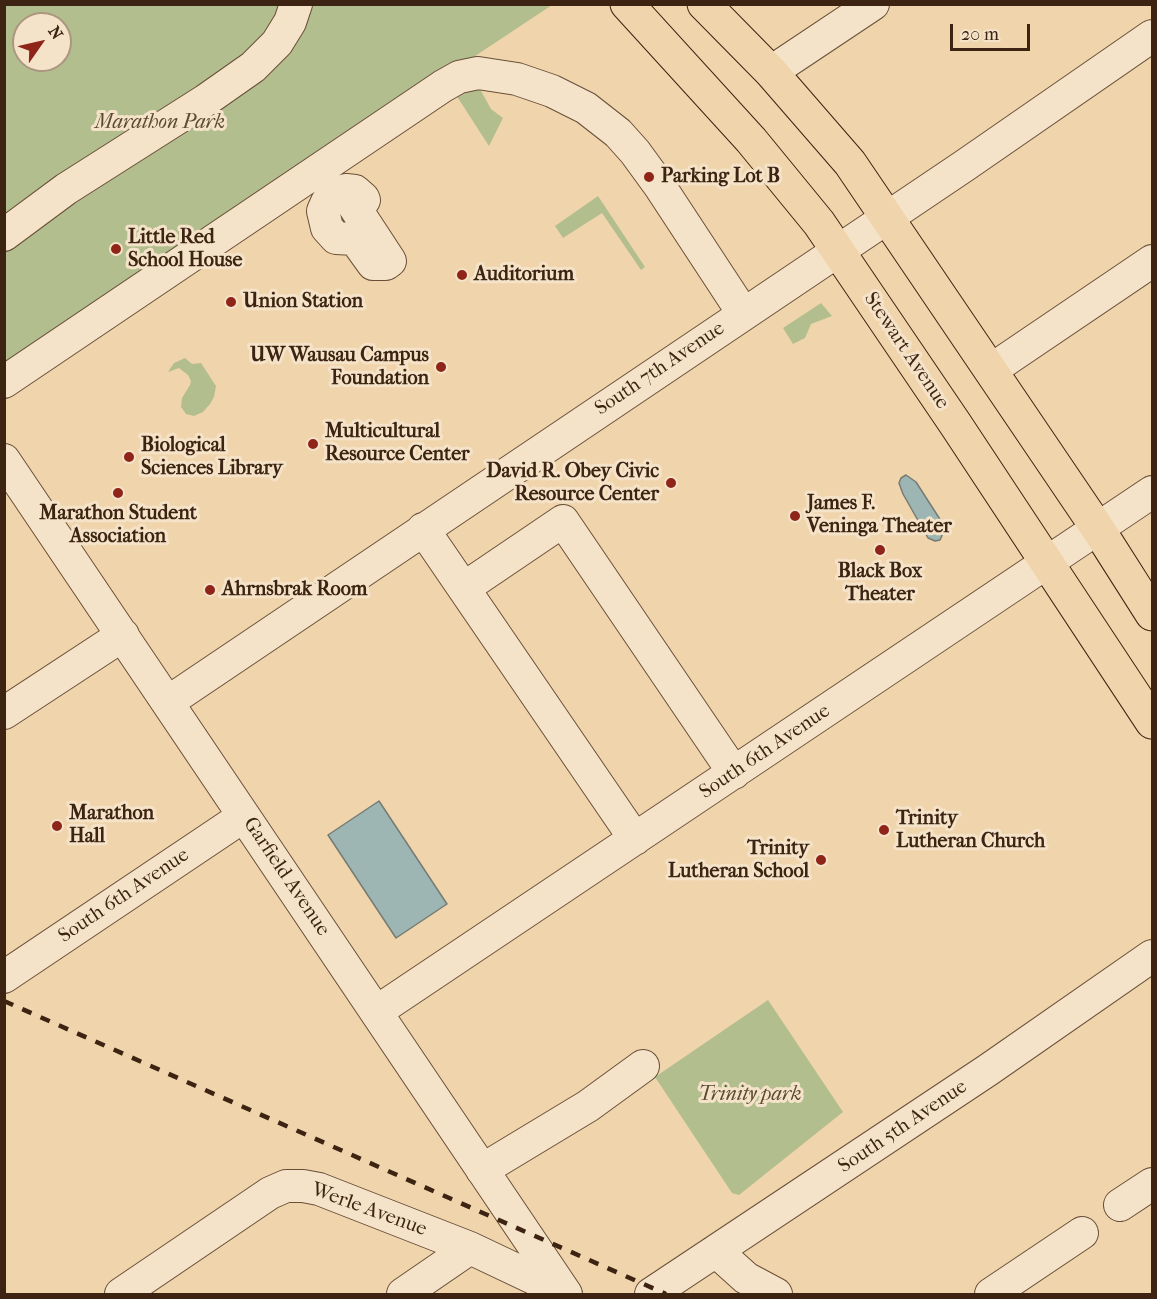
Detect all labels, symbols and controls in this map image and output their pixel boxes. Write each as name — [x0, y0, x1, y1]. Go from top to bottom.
north arrow — [12, 12, 72, 72]
scale bar — [953, 12, 1032, 50]
text: N — [44, 22, 67, 43]
text: 20 m — [961, 24, 999, 45]
park label: Marathon Park — [95, 111, 225, 135]
place label: Parking Lot B — [661, 165, 780, 189]
marker: Parking Lot B — [642, 170, 656, 184]
place label: Little Red School House — [128, 226, 242, 273]
marker: Little Red School House — [109, 242, 123, 256]
place label: Auditorium — [474, 263, 574, 287]
marker: Auditorium — [455, 268, 469, 282]
street label: Stewart Avenue — [858, 288, 954, 414]
place label: Union Station — [243, 290, 363, 314]
marker: Union Station — [224, 295, 238, 309]
street label: South 7th Avenue — [591, 317, 729, 421]
place label: UW Wausau Campus Foundation — [250, 344, 429, 391]
marker: UW Wausau Campus Foundation — [434, 360, 448, 374]
place label: Multicultural Resource Center — [325, 420, 470, 467]
place label: Biological Sciences Library — [141, 434, 283, 481]
marker: Multicultural Resource Center — [306, 437, 320, 451]
marker: Biological Sciences Library — [122, 450, 136, 464]
place label: David R. Obey Civic Resource Center — [486, 460, 659, 507]
marker: David R. Obey Civic Resource Center — [664, 476, 678, 490]
marker: Marathon Student Association — [111, 486, 125, 500]
place label: James F. Veninga Theater — [807, 492, 952, 539]
place label: Marathon Student Association — [39, 502, 197, 549]
marker: James F. Veninga Theater — [788, 509, 802, 523]
marker: Black Box Theater — [873, 543, 887, 557]
place label: Black Box Theater — [838, 560, 922, 607]
place label: Ahrnsbrak Room — [222, 578, 367, 602]
marker: Ahrnsbrak Room — [203, 583, 217, 597]
street label: South 6th Avenue — [695, 699, 835, 805]
place label: Marathon Hall — [69, 802, 154, 849]
place label: Trinity Lutheran Church — [896, 807, 1045, 854]
street label: Garfield Avenue — [237, 813, 335, 941]
marker: Marathon Hall — [50, 819, 64, 833]
marker: Trinity Lutheran Church — [877, 823, 891, 837]
place label: Trinity Lutheran School — [668, 837, 809, 884]
street label: South 6th Avenue — [54, 843, 194, 949]
marker: Trinity Lutheran School — [814, 853, 828, 867]
street label: South 5th Avenue — [834, 1075, 972, 1179]
park label: Trinity park — [699, 1083, 801, 1107]
street label: Werle Avenue — [308, 1178, 430, 1242]

